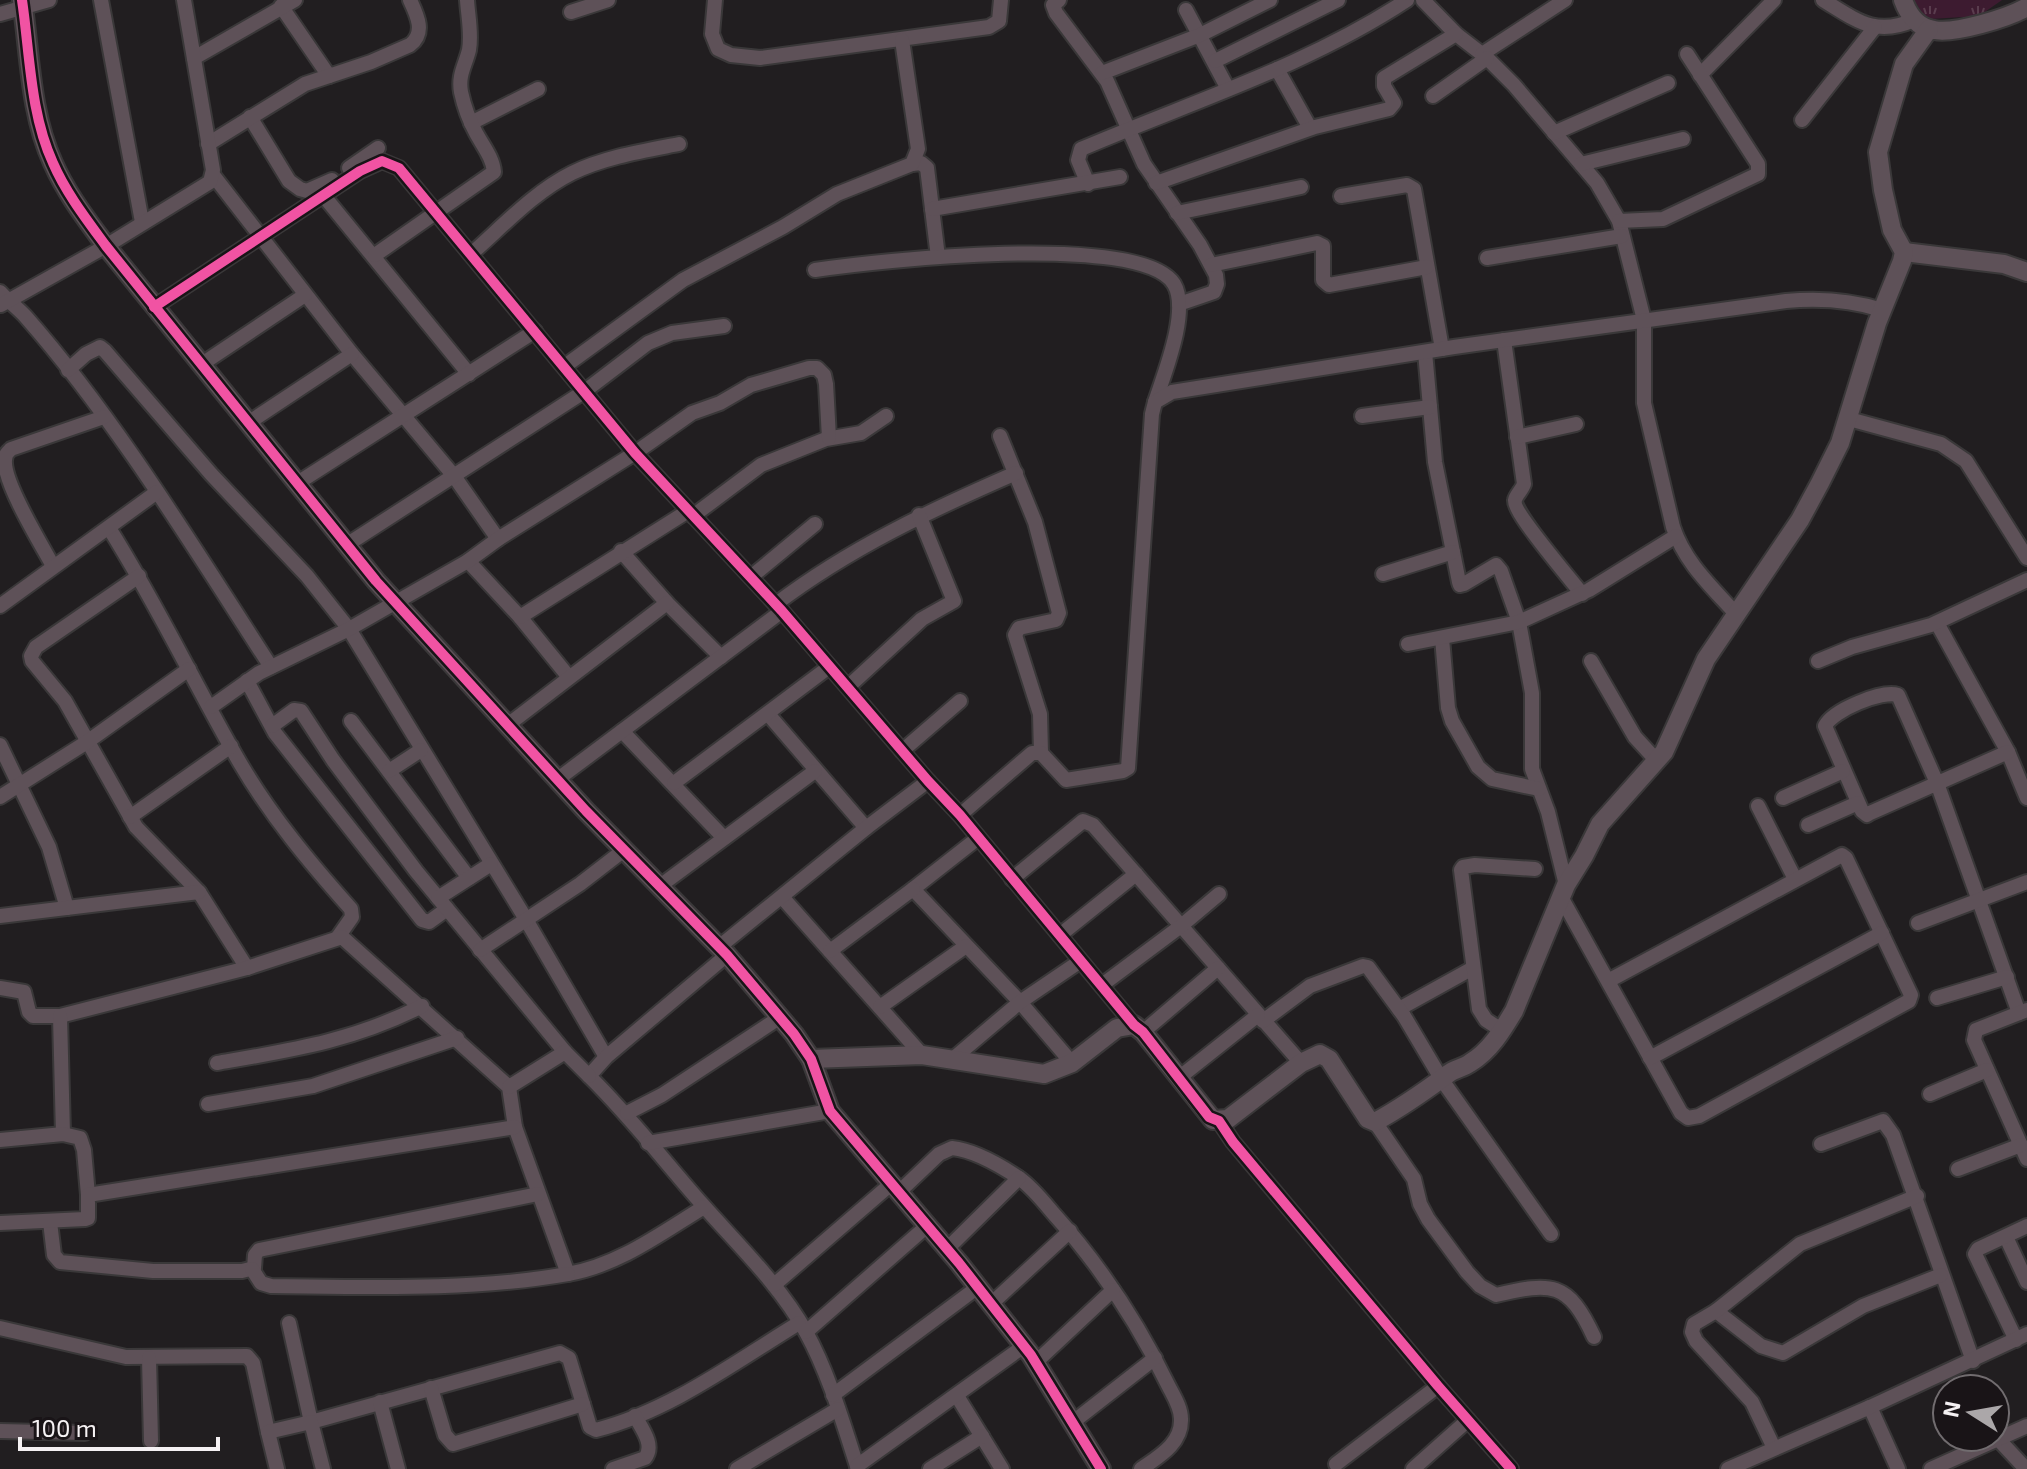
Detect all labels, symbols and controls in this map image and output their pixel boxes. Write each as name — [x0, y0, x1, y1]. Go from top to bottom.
north arrow — [1931, 1373, 2011, 1453]
text: N — [1936, 1399, 1965, 1419]
scale bar — [20, 1401, 218, 1451]
text: 100 m — [32, 1413, 97, 1442]

